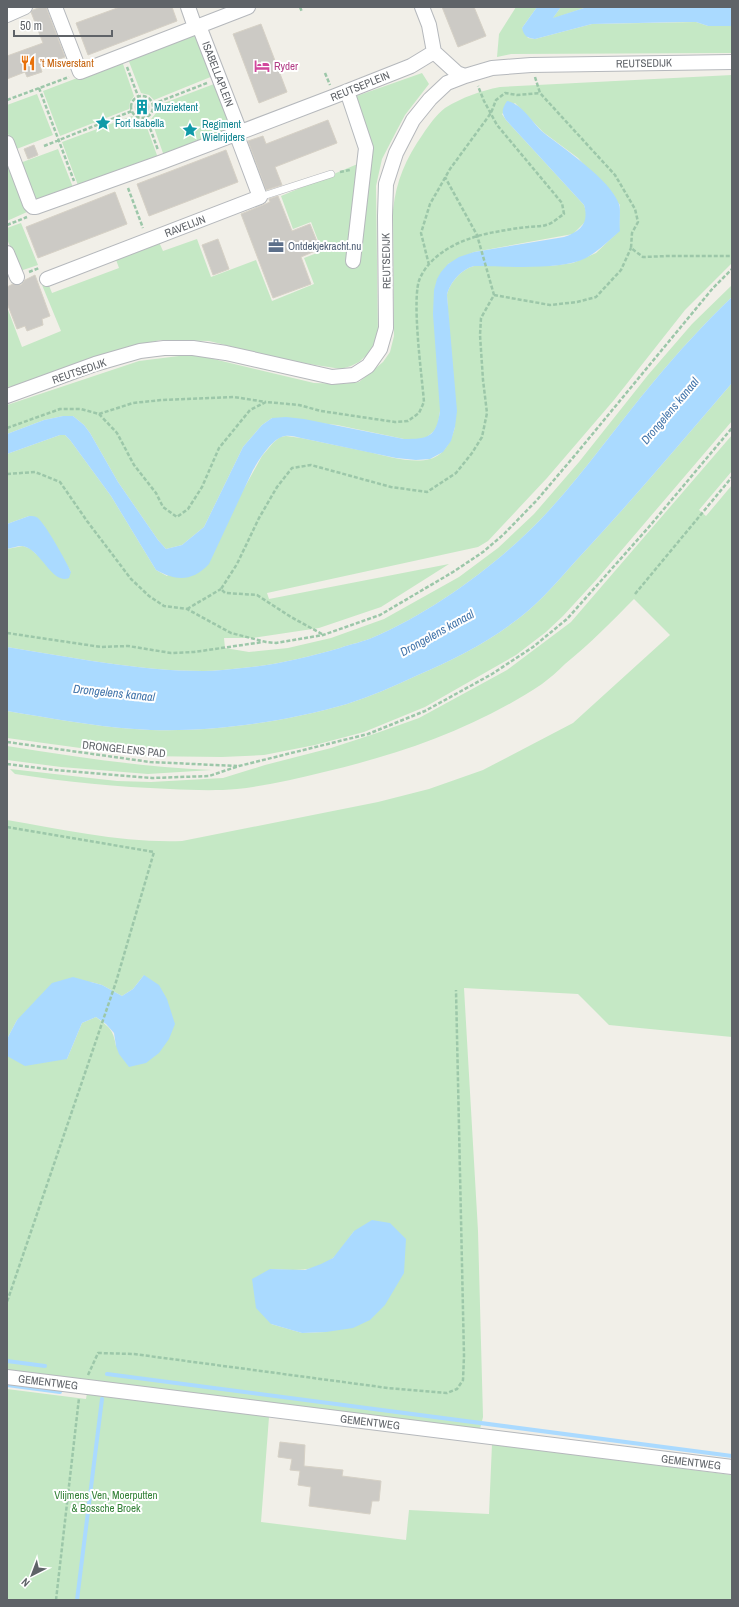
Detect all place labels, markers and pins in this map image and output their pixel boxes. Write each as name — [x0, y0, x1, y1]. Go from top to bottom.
restaurant icon: ’t Misverstant — [19, 54, 37, 72]
place label: ’t Misverstant — [40, 56, 94, 70]
hotel icon: Ryder — [253, 57, 271, 75]
place label: Ryder — [274, 59, 298, 73]
building icon: Muziektent — [133, 98, 151, 116]
place label: Muziektent — [154, 100, 199, 114]
place icon: Fort Isabella — [94, 114, 112, 132]
place label: Fort Isabella — [115, 116, 164, 130]
place label: Regiment Wielrijders — [202, 117, 246, 144]
place icon: Regiment Wielrijders — [181, 121, 199, 139]
office icon: Ontdekjekracht.nu — [267, 237, 285, 255]
place label: Ontdekjekracht.nu — [288, 239, 361, 253]

